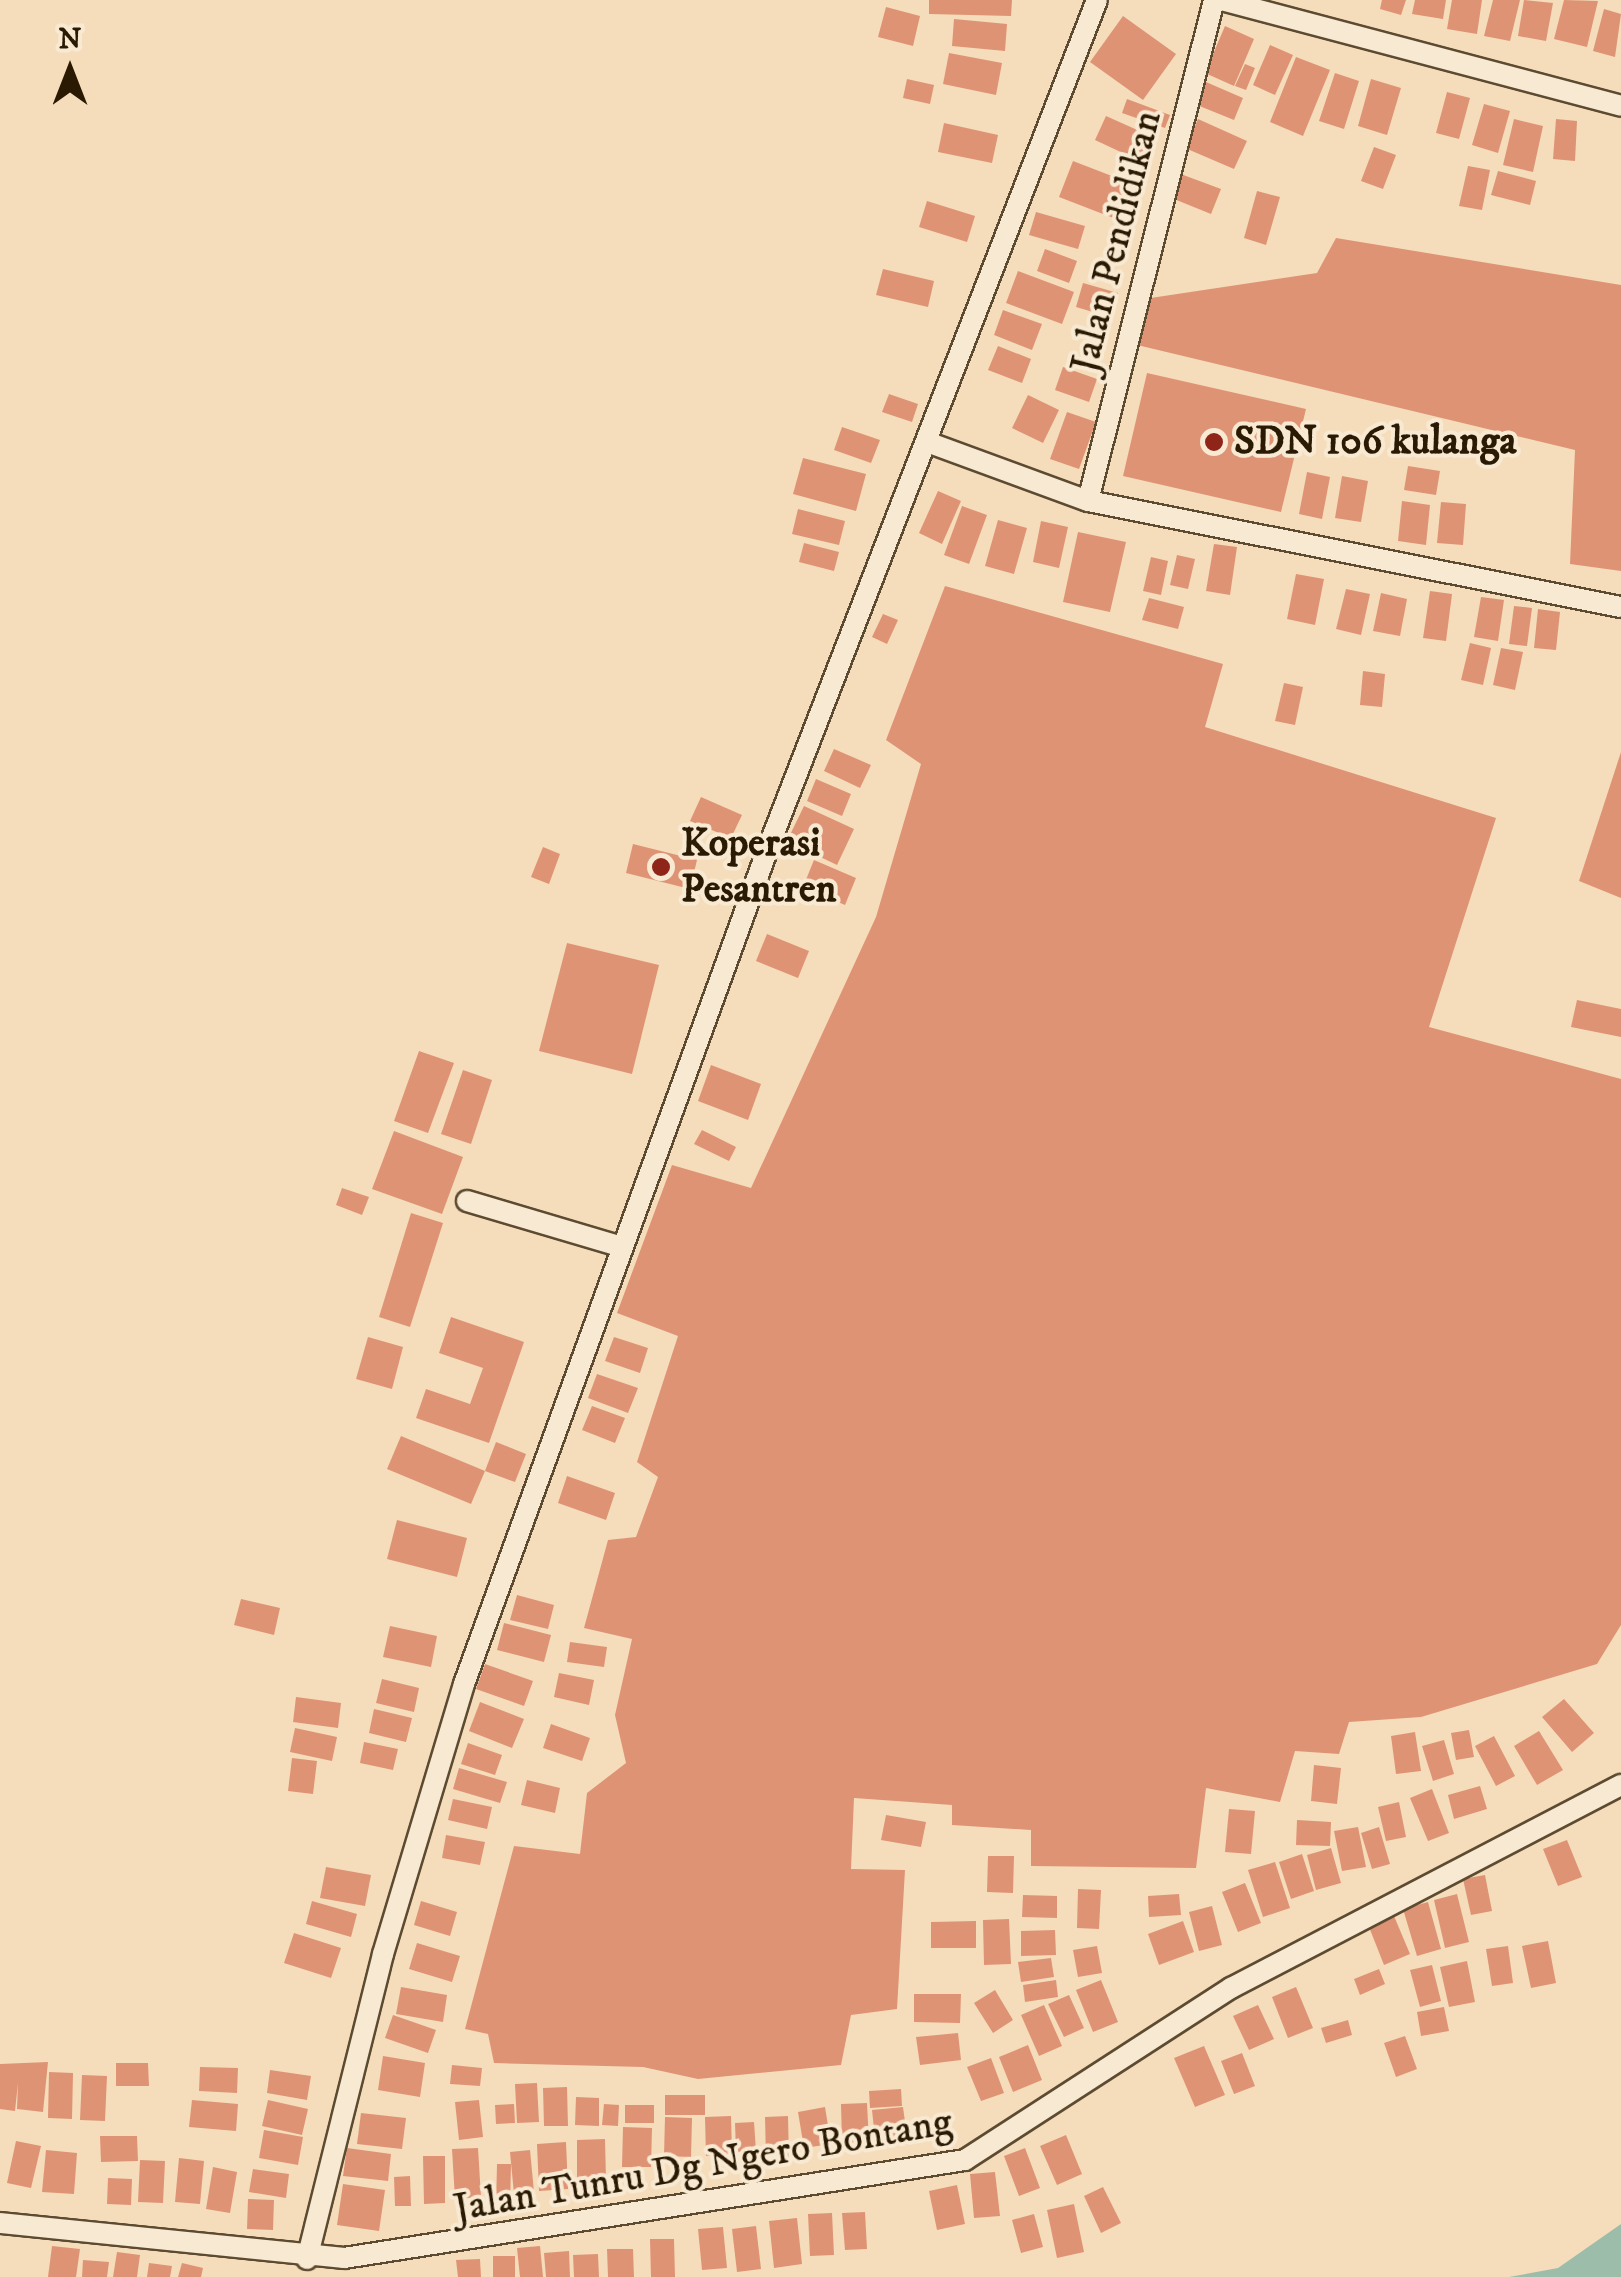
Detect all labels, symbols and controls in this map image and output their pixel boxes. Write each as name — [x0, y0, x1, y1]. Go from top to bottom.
north arrow — [20, 20, 120, 120]
text: N — [59, 22, 81, 57]
street label: Jalan Pendidikan — [1061, 106, 1173, 378]
place label: SDN 106 kulanga — [1234, 418, 1516, 466]
marker: SDN 106 kulanga — [1203, 431, 1225, 453]
place label: Koperasi Pesantren — [681, 820, 836, 914]
marker: Koperasi Pesantren — [650, 856, 672, 878]
street label: Jalan Tunru Dg Ngero Bontang — [450, 2098, 956, 2234]

